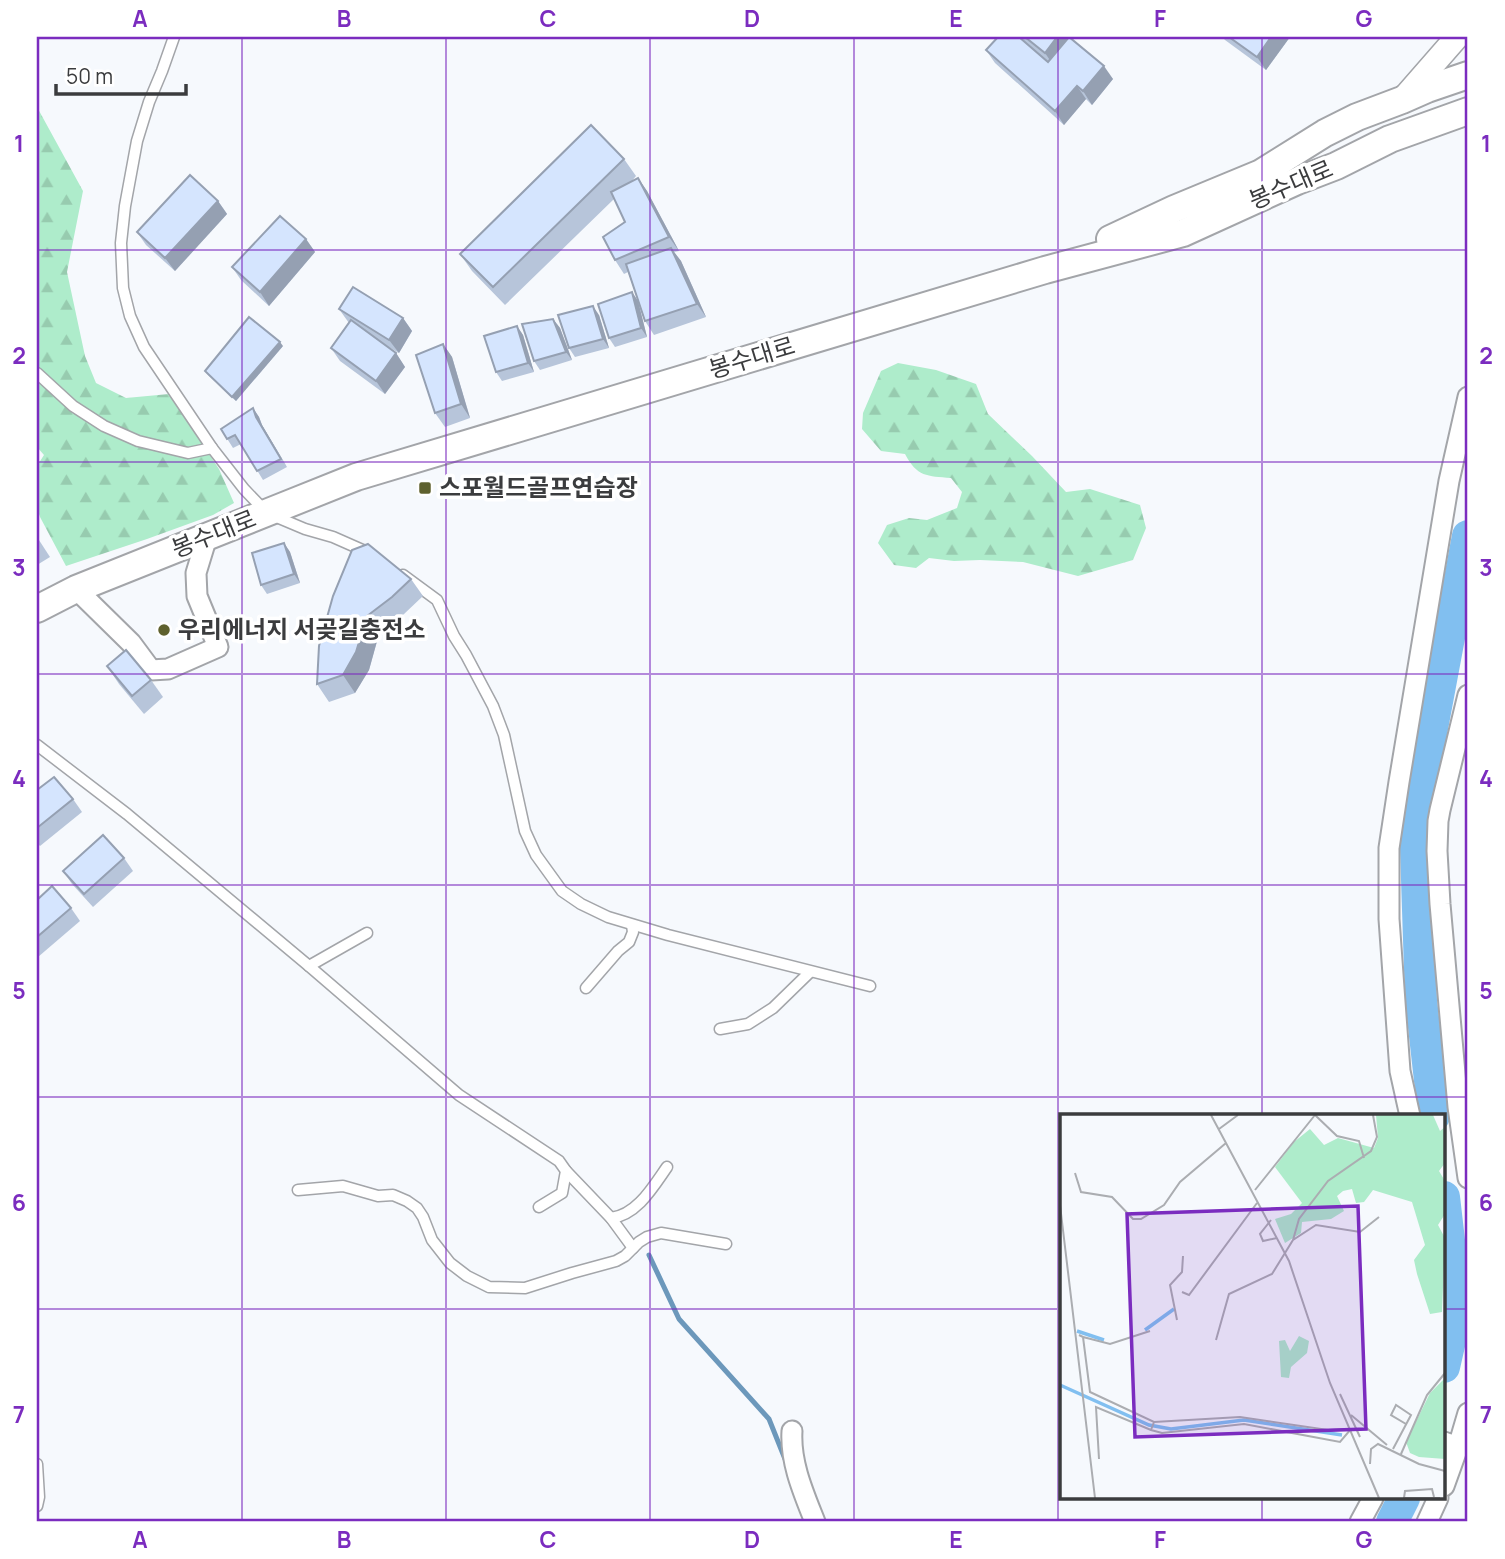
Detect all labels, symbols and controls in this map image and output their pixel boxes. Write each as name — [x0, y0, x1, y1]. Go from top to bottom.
text: A — [132, 2, 148, 34]
text: B — [337, 2, 351, 34]
text: C — [540, 2, 557, 34]
text: D — [744, 2, 760, 34]
text: E — [949, 2, 963, 34]
text: F — [1154, 2, 1166, 34]
text: G — [1356, 2, 1373, 34]
scale bar — [56, 52, 186, 96]
text: 50 m — [66, 62, 113, 90]
text: 1 — [14, 127, 24, 159]
text: 1 — [1481, 127, 1491, 159]
street label: 봉수대로 — [1243, 151, 1338, 216]
street label: 봉수대로 — [705, 328, 799, 385]
text: 2 — [12, 339, 26, 371]
text: 2 — [1479, 339, 1493, 371]
place label: 스포월드골프연습장 — [439, 470, 638, 503]
marker: 스포월드골프연습장 — [417, 480, 433, 496]
street label: 봉수대로 — [166, 501, 261, 564]
text: 3 — [12, 551, 26, 583]
text: 3 — [1479, 551, 1493, 583]
place label: 우리에너지 서곶길충전소 — [178, 612, 426, 645]
marker: 우리에너지 서곶길충전소 — [156, 622, 172, 638]
text: 4 — [12, 762, 26, 794]
text: 4 — [1479, 762, 1493, 794]
text: 5 — [12, 974, 26, 1006]
text: 5 — [1479, 974, 1493, 1006]
inset map — [1060, 1114, 1446, 1500]
text: 6 — [12, 1186, 26, 1218]
text: 6 — [1479, 1186, 1493, 1218]
text: 7 — [13, 1398, 25, 1430]
text: 7 — [1480, 1398, 1492, 1430]
text: A — [132, 1523, 148, 1555]
text: B — [337, 1523, 351, 1555]
text: C — [540, 1523, 557, 1555]
text: D — [744, 1523, 760, 1555]
text: E — [949, 1523, 963, 1555]
text: F — [1154, 1523, 1166, 1555]
text: G — [1356, 1523, 1373, 1555]

